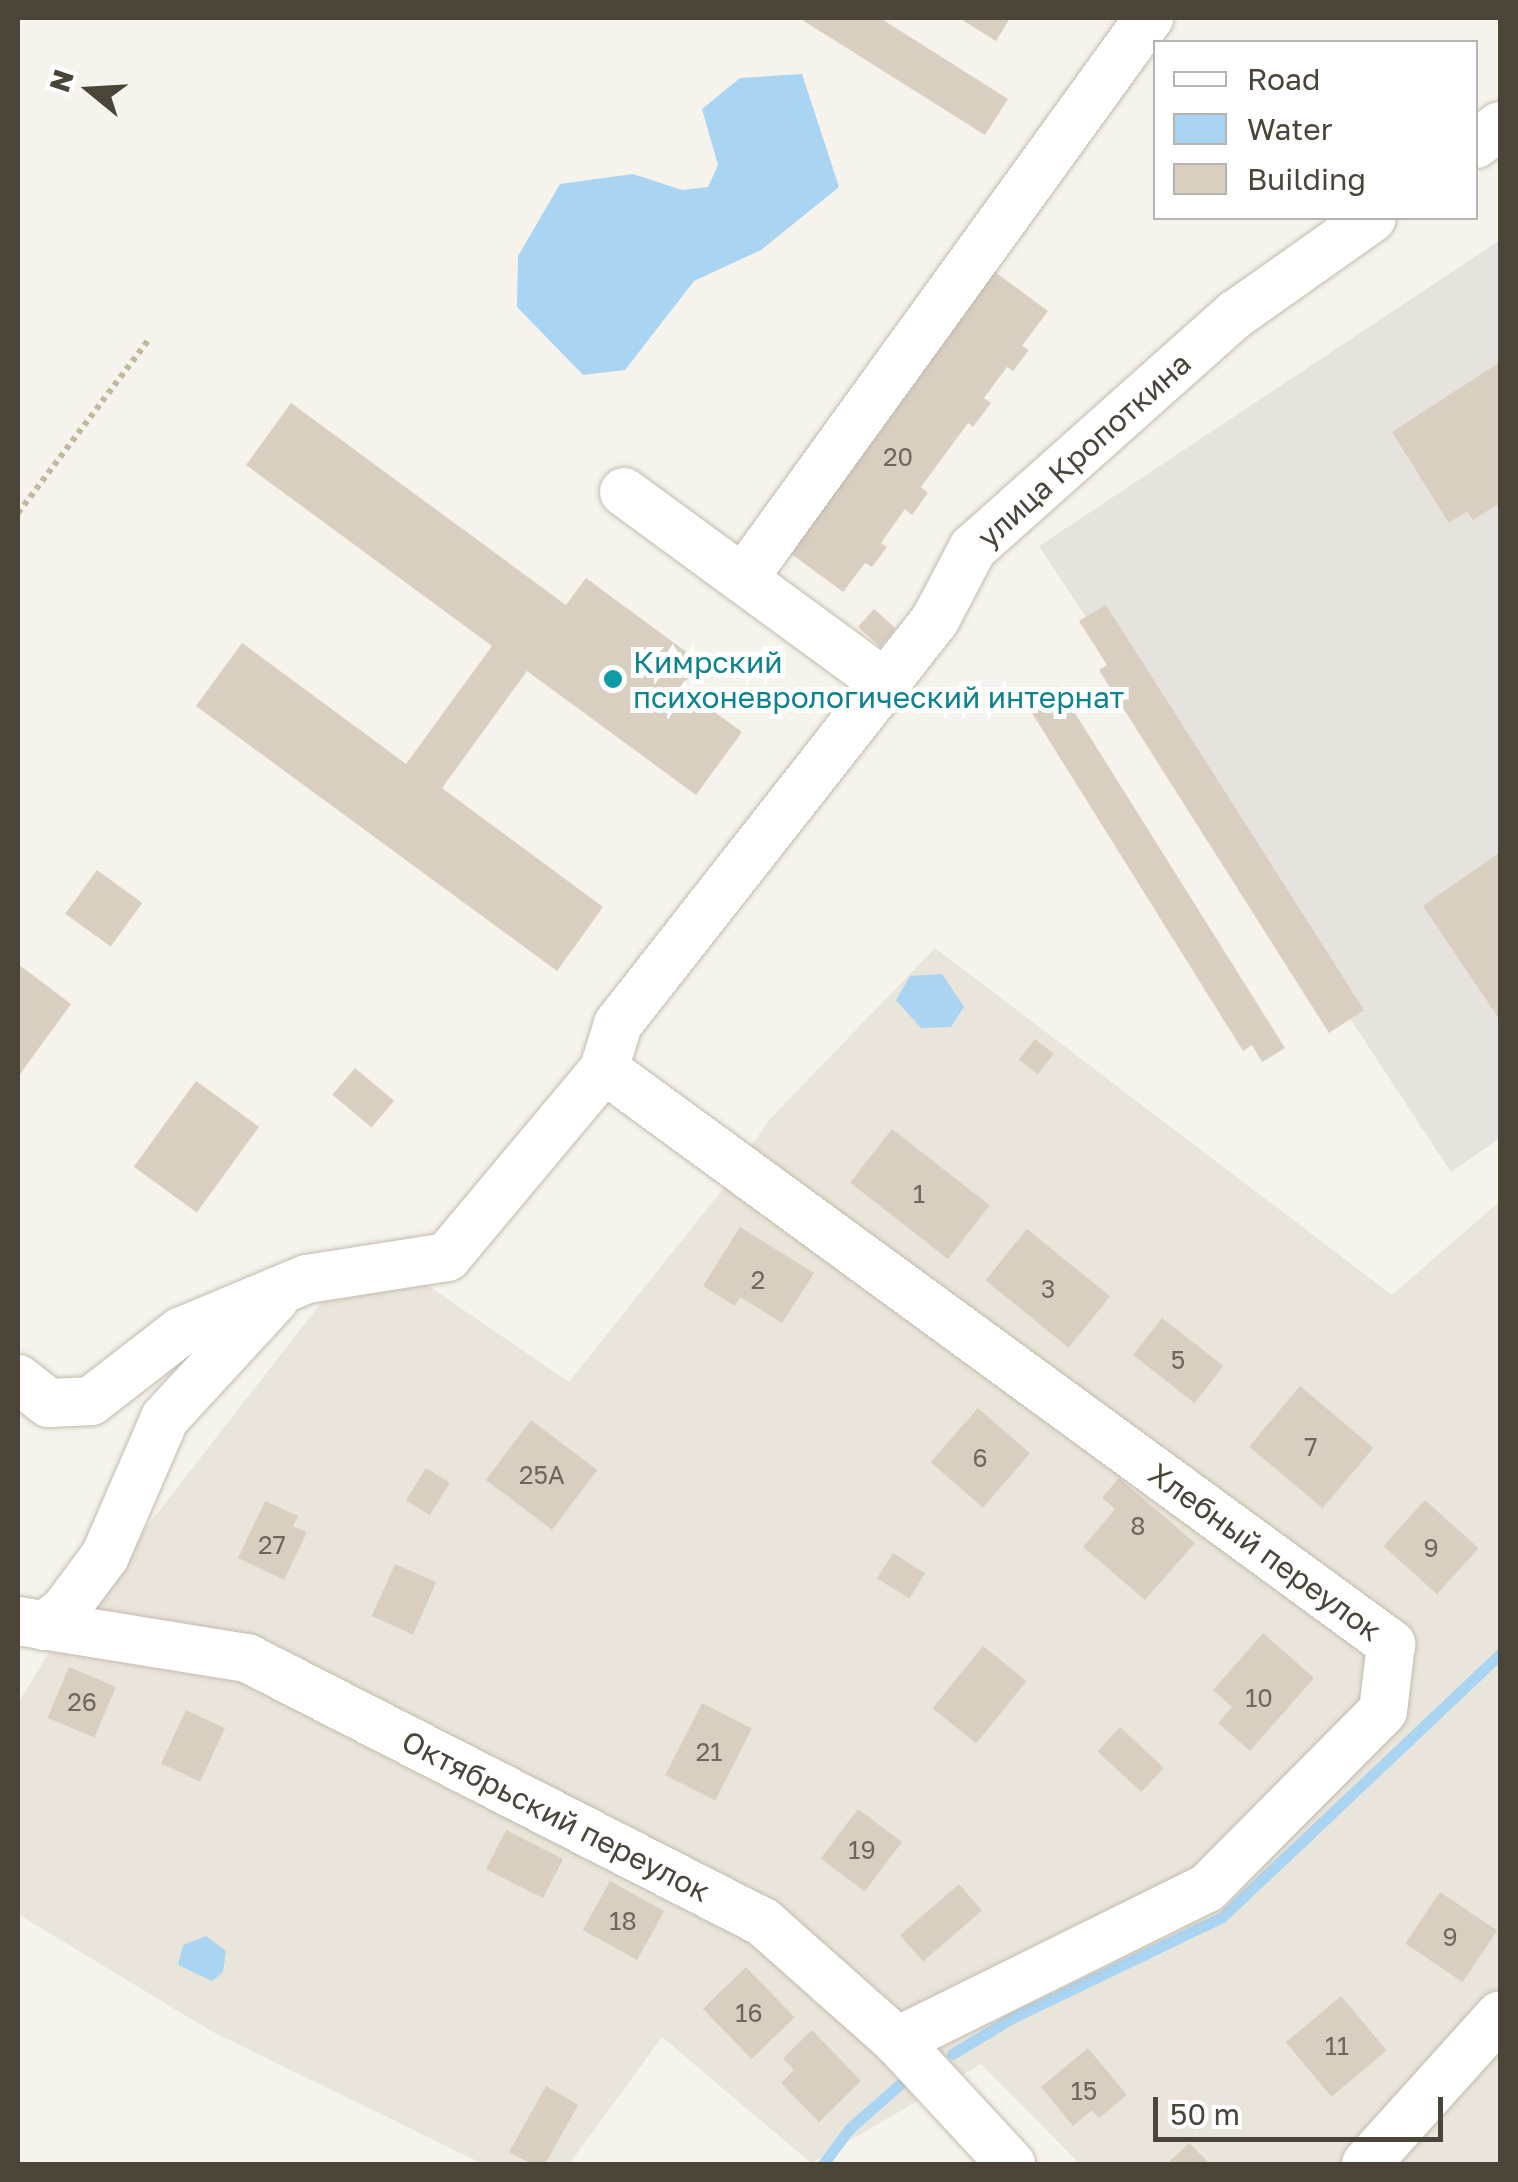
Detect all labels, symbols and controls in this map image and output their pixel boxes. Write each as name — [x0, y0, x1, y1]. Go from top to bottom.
north arrow — [40, 40, 140, 140]
legend — [1153, 40, 1478, 220]
text: Road — [1247, 61, 1321, 97]
text: N — [42, 65, 80, 96]
text: Water — [1247, 111, 1332, 147]
text: Building — [1247, 161, 1366, 197]
street label: улица Кропоткина — [970, 345, 1198, 555]
house number: 20 — [883, 442, 913, 472]
place label: Кимрский психоневрологический интернат — [633, 644, 1124, 714]
marker: Кимрский психоневрологический интернат — [602, 668, 624, 690]
house number: 1 — [913, 1179, 925, 1209]
house number: 2 — [751, 1265, 765, 1295]
house number: 3 — [1041, 1274, 1055, 1304]
house number: 5 — [1171, 1345, 1185, 1375]
house number: 7 — [1304, 1432, 1318, 1462]
house number: 6 — [972, 1443, 988, 1473]
street label: Хлебный переулок — [1142, 1455, 1388, 1649]
house number: 25А — [519, 1460, 565, 1490]
house number: 8 — [1130, 1511, 1146, 1541]
house number: 27 — [258, 1530, 286, 1560]
house number: 9 — [1423, 1533, 1439, 1563]
house number: 10 — [1245, 1683, 1273, 1713]
house number: 26 — [67, 1687, 97, 1717]
street label: Октябрьский переулок — [396, 1723, 716, 1909]
house number: 21 — [696, 1737, 722, 1767]
house number: 19 — [848, 1835, 876, 1865]
house number: 18 — [609, 1906, 637, 1936]
house number: 9 — [1442, 1922, 1458, 1952]
house number: 16 — [735, 1998, 763, 2028]
house number: 11 — [1325, 2031, 1349, 2061]
house number: 15 — [1071, 2076, 1097, 2106]
scale bar — [1158, 2077, 1448, 2139]
text: 50 m — [1170, 2096, 1240, 2132]

